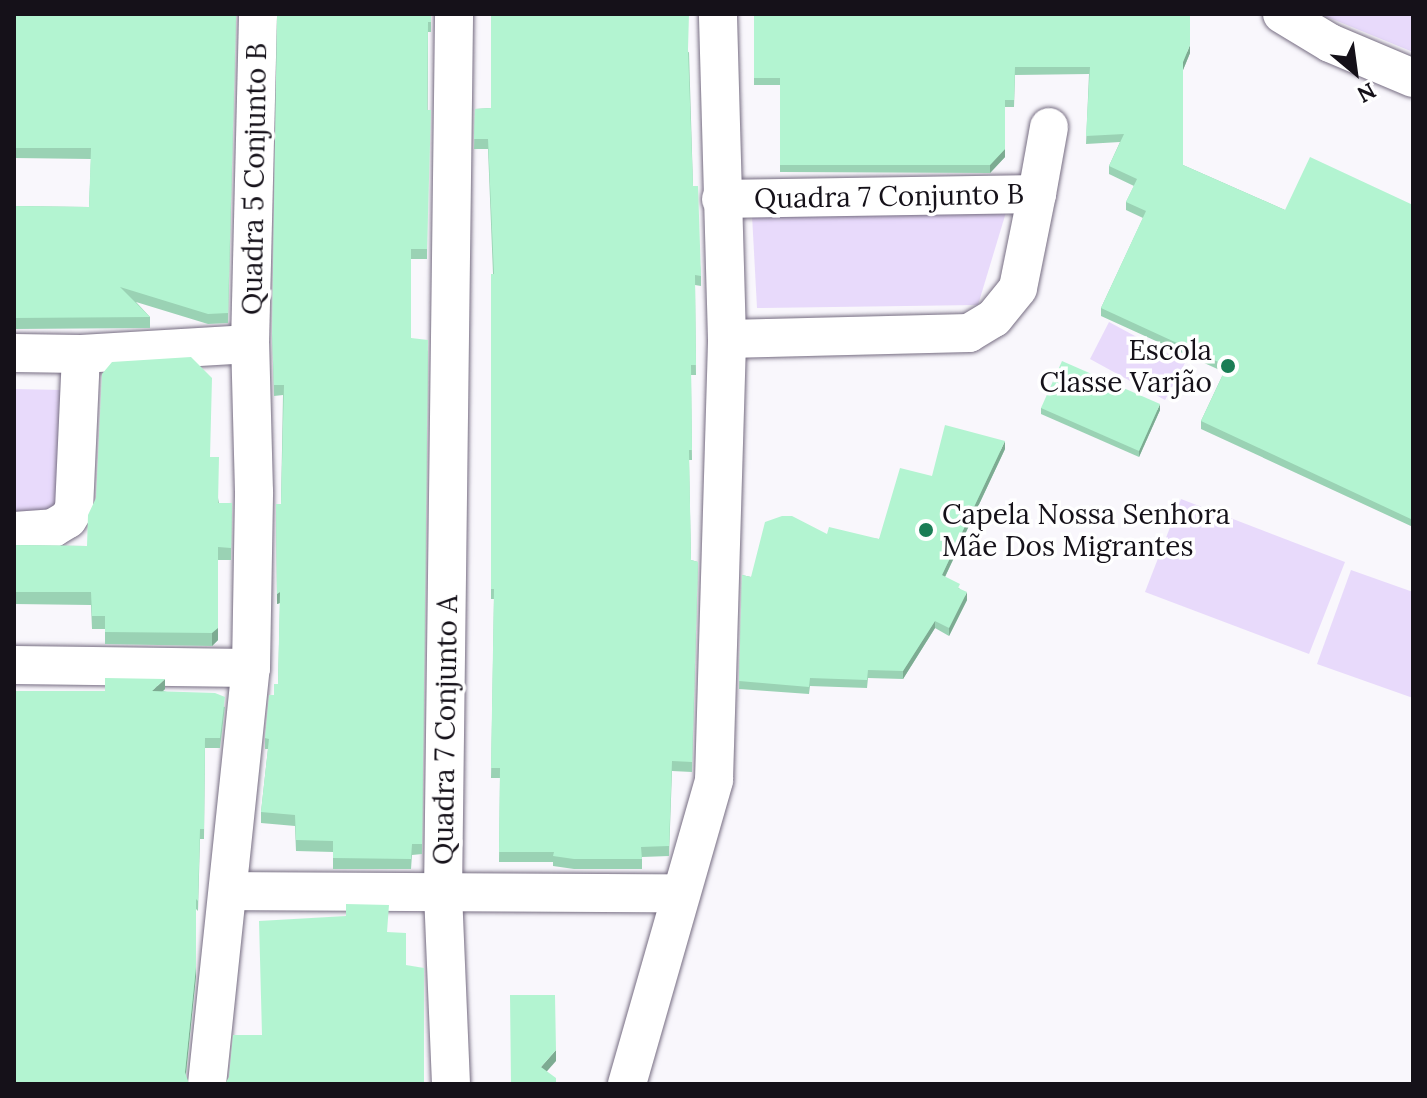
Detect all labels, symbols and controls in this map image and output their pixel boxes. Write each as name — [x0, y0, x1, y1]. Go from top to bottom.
north arrow — [1315, 32, 1395, 112]
street label: Quadra 5 Conjunto B — [235, 43, 273, 315]
text: N — [1352, 77, 1381, 109]
street label: Quadra 7 Conjunto B — [754, 177, 1024, 215]
place label: Escola Classe Varjão — [1040, 333, 1212, 399]
marker: Escola Classe Varjão — [1219, 357, 1237, 375]
place label: Capela Nossa Senhora Mãe Dos Migrantes — [942, 497, 1230, 563]
marker: Capela Nossa Senhora Mãe Dos Migrantes — [917, 521, 935, 539]
street label: Quadra 7 Conjunto A — [426, 595, 464, 865]

